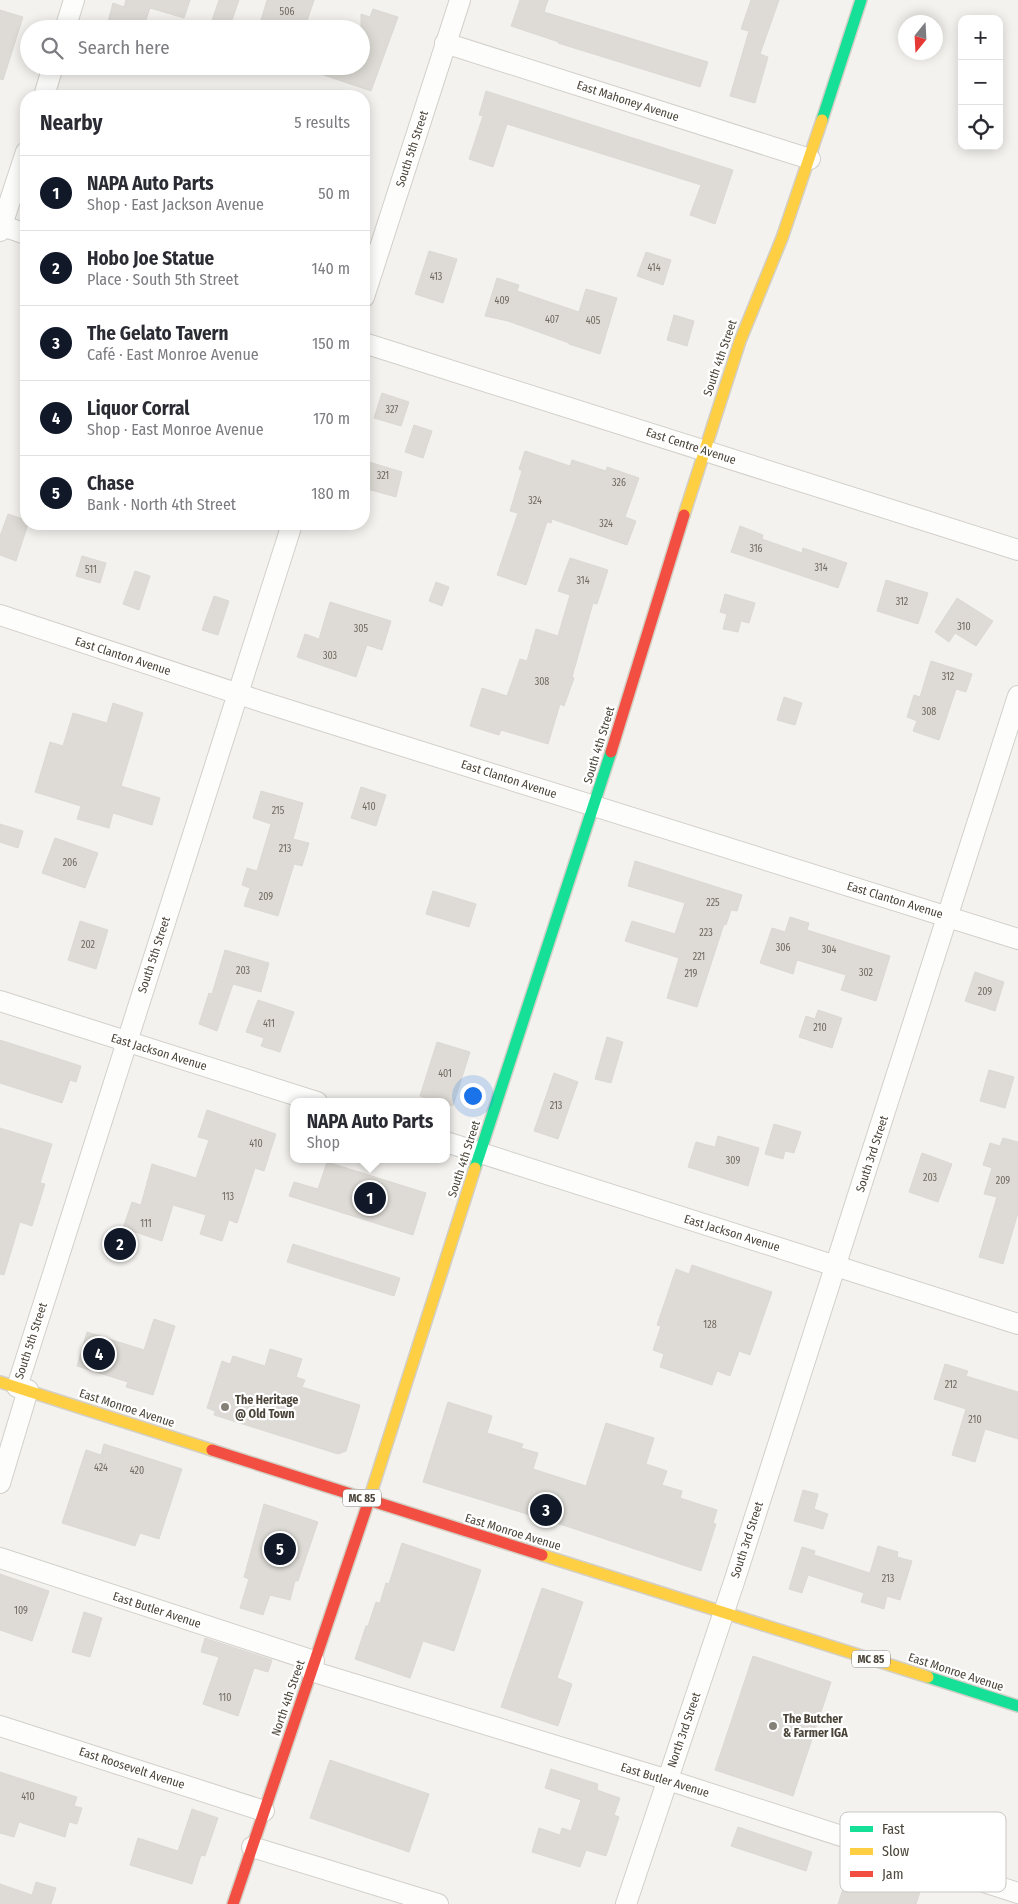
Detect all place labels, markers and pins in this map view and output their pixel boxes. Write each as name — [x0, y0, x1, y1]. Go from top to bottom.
pin: 1 — [354, 1179, 386, 1217]
pin: 2 — [104, 1225, 136, 1263]
pin: 4 — [83, 1335, 115, 1373]
place label: The Heritage @ Old Town — [235, 1393, 298, 1421]
marker: The Heritage @ Old Town — [219, 1401, 231, 1413]
pin: 3 — [530, 1491, 562, 1529]
pin: 5 — [264, 1530, 296, 1568]
place label: The Butcher & Farmer IGA — [783, 1712, 848, 1740]
marker: The Butcher & Farmer IGA — [767, 1720, 779, 1732]

